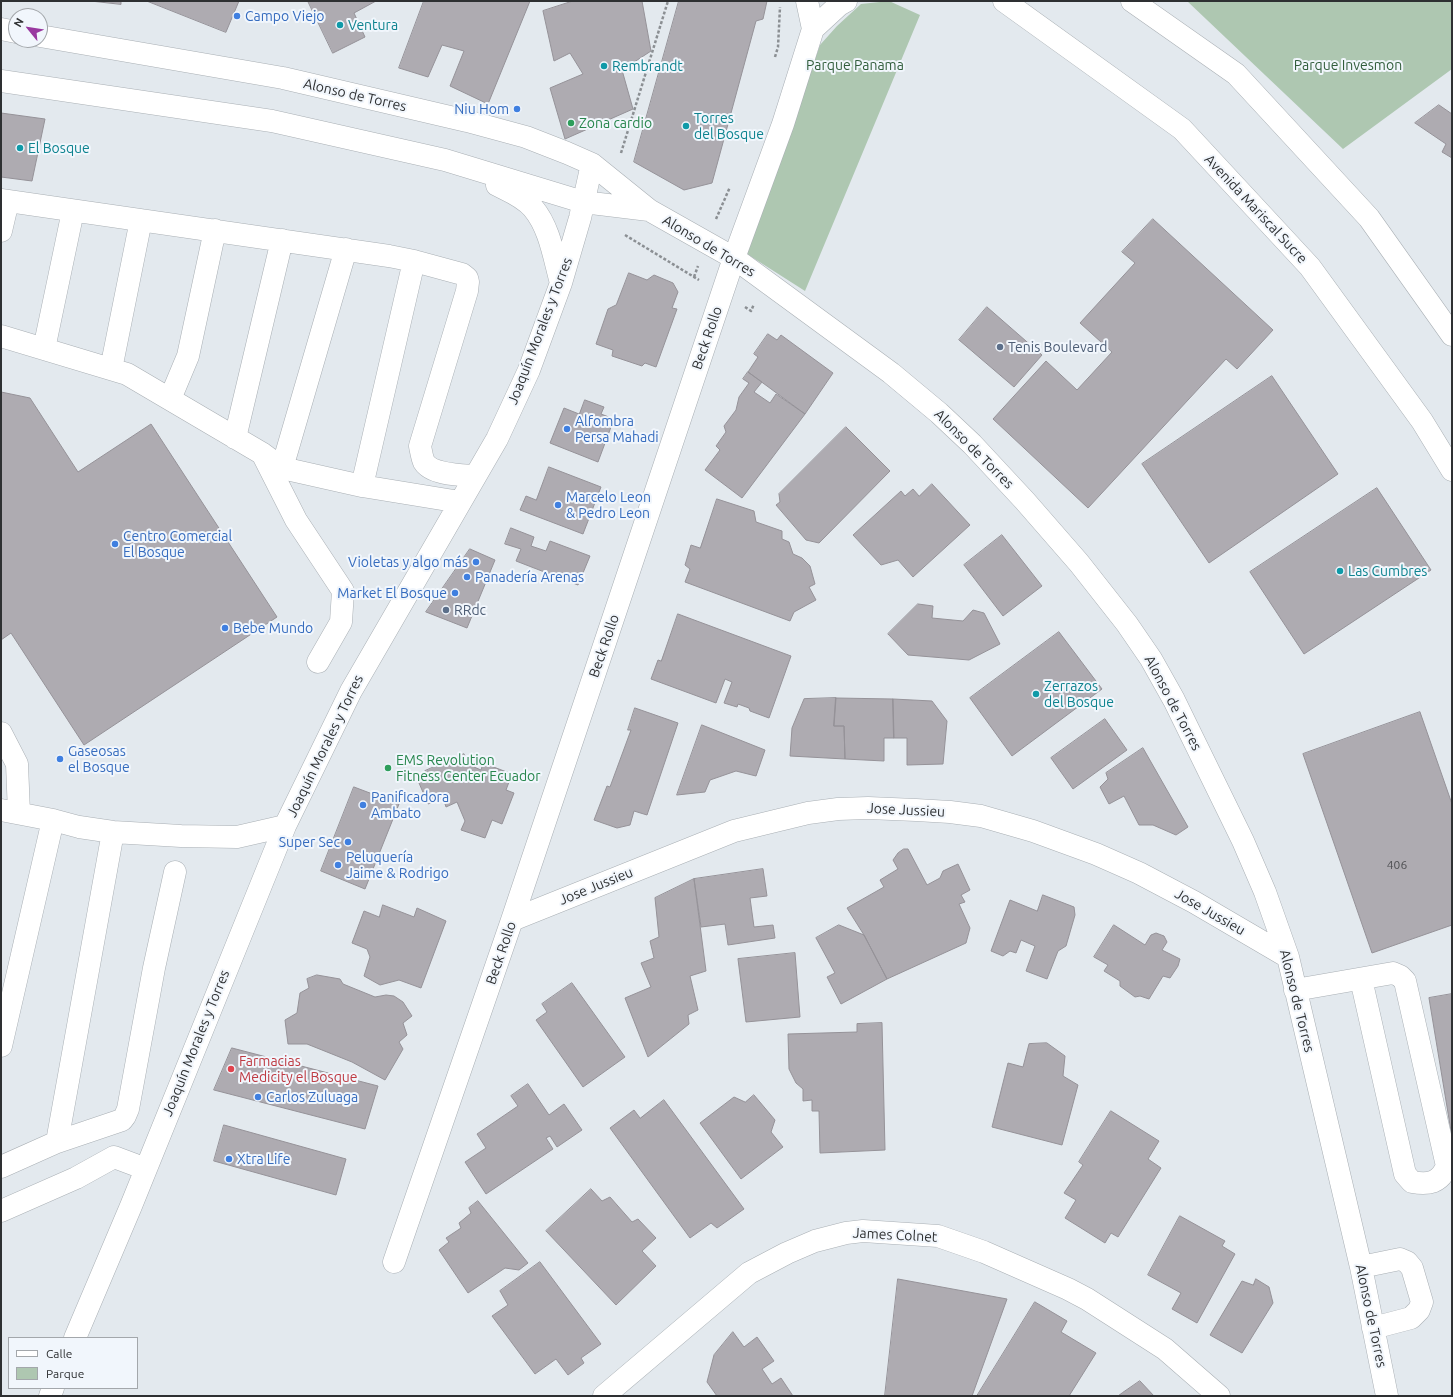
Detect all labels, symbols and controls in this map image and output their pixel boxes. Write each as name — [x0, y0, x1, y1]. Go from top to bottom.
north arrow — [8, 8, 48, 48]
place label: Campo Viejo — [245, 8, 325, 24]
marker: Campo Viejo — [232, 11, 242, 21]
text: N — [11, 16, 26, 29]
place label: Ventura — [348, 17, 398, 33]
marker: Ventura — [335, 20, 345, 30]
park label: Parque Panama — [806, 57, 904, 73]
park label: Parque Invesmon — [1294, 57, 1402, 73]
place label: Rembrandt — [612, 58, 683, 74]
marker: Rembrandt — [599, 61, 609, 71]
street label: Alonso de Torres — [302, 75, 408, 115]
place label: Niu Hom — [454, 101, 509, 117]
marker: Niu Hom — [512, 104, 522, 114]
place label: Torres del Bosque — [694, 110, 764, 142]
place label: Zona cardio — [579, 115, 652, 131]
marker: Zona cardio — [566, 118, 576, 128]
marker: Torres del Bosque — [681, 121, 691, 131]
place label: El Bosque — [28, 140, 90, 156]
marker: El Bosque — [15, 143, 25, 153]
street label: Avenida Mariscal Sucre — [1201, 151, 1311, 267]
street label: Alonso de Torres — [660, 212, 758, 280]
street label: Joaquín Morales y Torres — [504, 255, 576, 407]
street label: Beck Rollo — [688, 304, 726, 372]
place label: Tenis Boulevard — [1008, 339, 1107, 355]
marker: Tenis Boulevard — [995, 342, 1005, 352]
street label: Alonso de Torres — [931, 406, 1017, 492]
place label: Alfombra Persa Mahadi — [575, 413, 659, 446]
marker: Alfombra Persa Mahadi — [562, 424, 572, 434]
place label: Marcelo Leon & Pedro Leon — [566, 489, 651, 522]
marker: Marcelo Leon & Pedro Leon — [553, 500, 563, 510]
place label: Centro Comercial El Bosque — [123, 528, 232, 560]
marker: Centro Comercial El Bosque — [110, 539, 120, 549]
place label: Violetas y algo más — [348, 554, 468, 570]
marker: Violetas y algo más — [471, 557, 481, 567]
place label: Las Cumbres — [1348, 563, 1427, 579]
marker: Las Cumbres — [1335, 566, 1345, 576]
place label: Panadería Arenas — [475, 569, 584, 585]
marker: Panadería Arenas — [462, 572, 472, 582]
place label: Market El Bosque — [337, 585, 447, 601]
marker: Market El Bosque — [450, 588, 460, 598]
place label: RRdc — [454, 602, 486, 618]
marker: RRdc — [441, 605, 451, 615]
street label: Beck Rollo — [585, 612, 623, 680]
place label: Bebe Mundo — [233, 620, 313, 636]
marker: Bebe Mundo — [220, 623, 230, 633]
street label: Alonso de Torres — [1141, 653, 1205, 753]
street label: Joaquín Morales y Torres — [283, 672, 367, 820]
place label: Zerrazos del Bosque — [1044, 678, 1114, 710]
marker: Zerrazos del Bosque — [1031, 689, 1041, 699]
place label: Gaseosas el Bosque — [68, 743, 130, 776]
place label: EMS Revolution Fitness Center Ecuador — [396, 752, 541, 784]
marker: Gaseosas el Bosque — [55, 754, 65, 764]
marker: EMS Revolution Fitness Center Ecuador — [383, 763, 393, 773]
place label: Panificadora Ambato — [371, 789, 449, 822]
marker: Panificadora Ambato — [358, 800, 368, 810]
street label: Jose Jussieu — [866, 800, 946, 820]
place label: Super Sec — [279, 834, 340, 850]
marker: Super Sec — [343, 837, 353, 847]
place label: Peluquería Jaime & Rodrigo — [346, 849, 449, 882]
house number: 406 — [1387, 858, 1407, 872]
marker: Peluquería Jaime & Rodrigo — [333, 860, 343, 870]
street label: Jose Jussieu — [557, 864, 635, 908]
street label: Jose Jussieu — [1172, 885, 1248, 939]
street label: Beck Rollo — [482, 919, 520, 987]
street label: Alonso de Torres — [1276, 948, 1318, 1054]
street label: Joaquín Morales y Torres — [159, 967, 233, 1119]
place label: Farmacias Medicity el Bosque — [239, 1053, 358, 1086]
marker: Farmacias Medicity el Bosque — [226, 1064, 236, 1074]
place label: Carlos Zuluaga — [266, 1089, 358, 1105]
marker: Carlos Zuluaga — [253, 1092, 263, 1102]
place label: Xtra Life — [237, 1151, 290, 1167]
marker: Xtra Life — [224, 1154, 234, 1164]
street label: James Colnet — [852, 1224, 938, 1246]
street label: Alonso de Torres — [1352, 1263, 1390, 1369]
legend — [8, 1337, 138, 1389]
text: Calle — [46, 1347, 72, 1360]
text: Parque — [46, 1367, 84, 1380]

